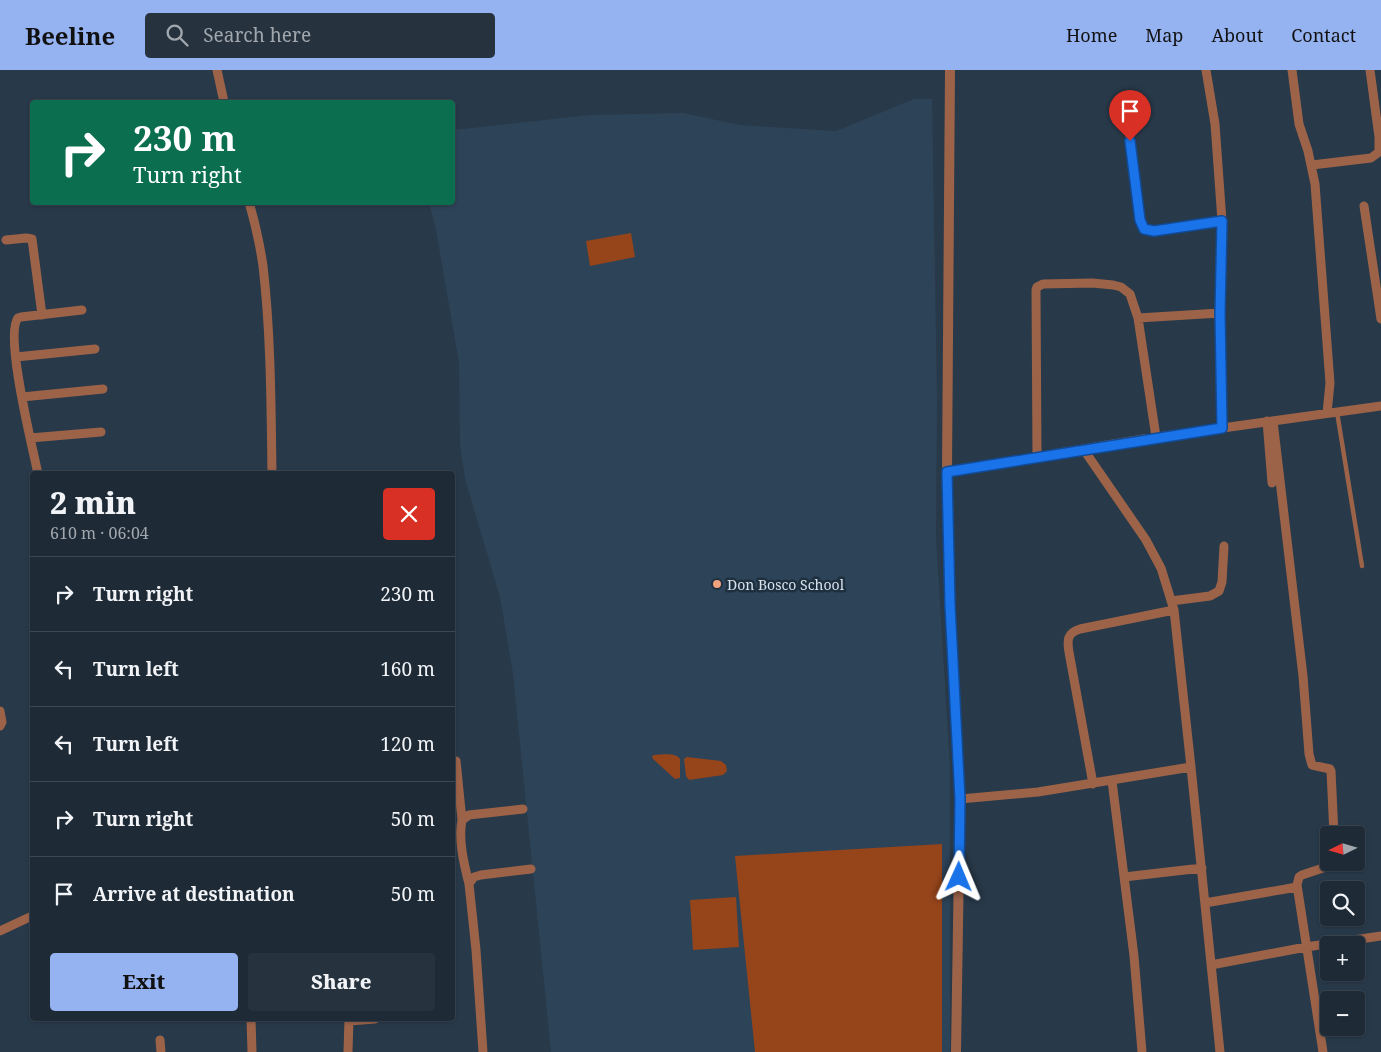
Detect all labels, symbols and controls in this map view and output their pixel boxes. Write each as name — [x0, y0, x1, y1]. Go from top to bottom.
search box — [145, 13, 495, 58]
text: Beeline — [25, 19, 115, 52]
icon: search — [163, 21, 191, 49]
text: Search here — [203, 22, 311, 48]
text: Home — [1066, 23, 1117, 47]
text: Map — [1145, 23, 1183, 47]
text: About — [1211, 23, 1263, 47]
text: Contact — [1291, 23, 1356, 47]
pin — [1109, 90, 1151, 141]
icon: arrive — [1116, 97, 1144, 125]
text: 230 m — [133, 114, 236, 161]
icon: right — [50, 120, 115, 185]
text: Turn right — [133, 159, 242, 189]
text: 2 min — [50, 482, 136, 523]
button: close — [383, 488, 435, 540]
text: 610 m · 06:04 — [50, 522, 149, 544]
place label: Don Bosco School — [727, 575, 845, 594]
marker: Don Bosco School — [711, 578, 723, 590]
icon: right — [50, 580, 78, 608]
text: Turn right — [93, 581, 193, 607]
text: 230 m — [380, 581, 435, 607]
icon: left — [50, 655, 78, 683]
text: Turn left — [93, 656, 179, 682]
text: 160 m — [380, 656, 435, 682]
icon: left — [50, 730, 78, 758]
text: Turn left — [93, 731, 179, 757]
text: 120 m — [380, 731, 435, 757]
icon: right — [50, 805, 78, 833]
text: Turn right — [93, 806, 193, 832]
text: 50 m — [391, 806, 435, 832]
north arrow — [1320, 826, 1365, 871]
map controls — [1320, 826, 1365, 1036]
position arrow — [932, 850, 984, 902]
icon: arrive — [50, 880, 78, 908]
text: Arrive at destination — [93, 881, 295, 907]
text: 50 m — [391, 881, 435, 907]
button: search — [1320, 881, 1365, 926]
button: + — [1320, 936, 1365, 981]
button: Exit — [50, 953, 238, 1011]
button: Share — [248, 953, 435, 1011]
button: − — [1320, 991, 1365, 1036]

